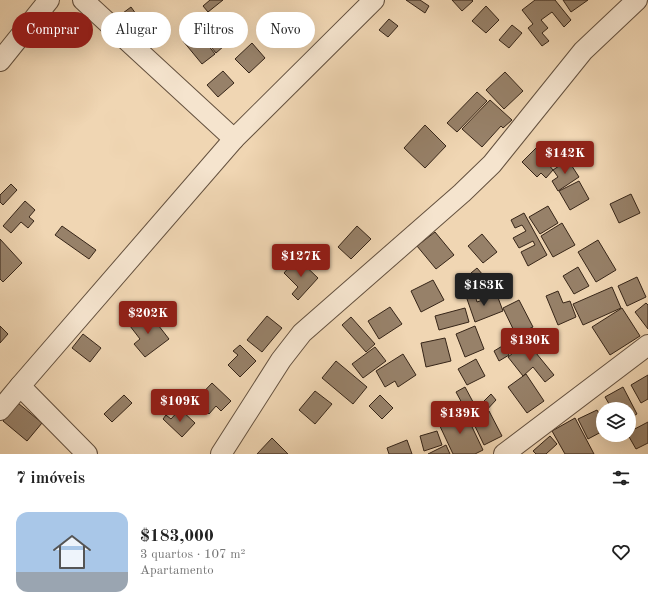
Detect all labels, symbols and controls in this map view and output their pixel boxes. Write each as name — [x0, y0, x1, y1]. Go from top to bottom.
chip: Comprar — [12, 12, 93, 48]
chip: Alugar — [101, 12, 171, 48]
chip: Filtros — [179, 12, 248, 48]
chip: Novo — [256, 12, 315, 48]
pin: $142K — [537, 141, 593, 175]
text: $142K — [545, 147, 585, 160]
pin: $127K — [273, 244, 329, 278]
text: $127K — [281, 250, 321, 263]
pin: $183K — [456, 273, 512, 307]
text: $183K — [464, 279, 504, 292]
pin: $202K — [120, 301, 176, 335]
text: $202K — [128, 307, 168, 320]
pin: $130K — [502, 328, 558, 362]
text: $130K — [510, 334, 550, 347]
pin: $109K — [152, 389, 208, 423]
text: $109K — [160, 395, 200, 408]
pin: $139K — [432, 401, 488, 435]
map controls — [596, 402, 636, 442]
button: layers — [596, 402, 636, 442]
text: $139K — [440, 407, 480, 420]
icon: filters — [610, 467, 632, 489]
text: 7 imóveis — [16, 470, 85, 487]
icon: home — [48, 528, 96, 576]
text: $183,000 — [140, 528, 214, 545]
icon: heart — [610, 541, 632, 563]
text: 3 quartos · 107 m² — [140, 548, 245, 561]
text: Apartamento — [140, 564, 214, 577]

